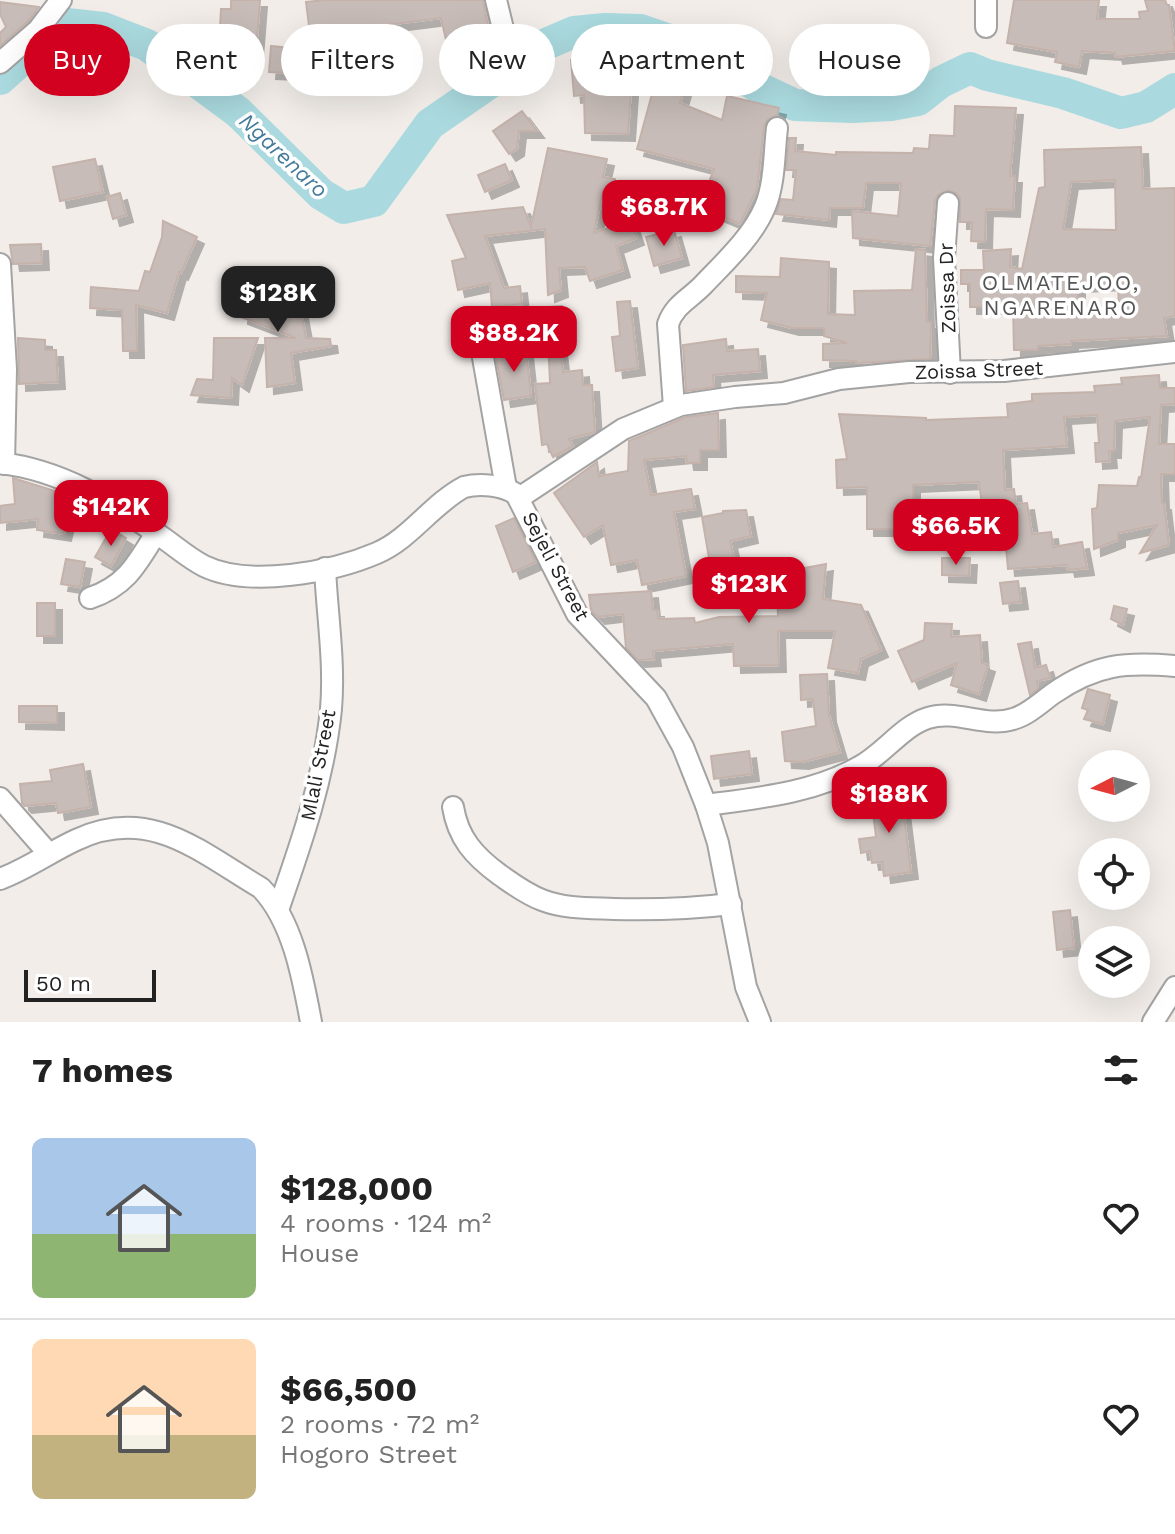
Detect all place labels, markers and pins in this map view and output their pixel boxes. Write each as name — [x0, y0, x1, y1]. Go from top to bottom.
pin: $68.7K — [599, 180, 729, 248]
pin: $128K — [222, 266, 334, 334]
pin: $88.2K — [449, 306, 579, 374]
pin: $142K — [55, 480, 167, 548]
pin: $66.5K — [891, 499, 1021, 567]
pin: $123K — [693, 557, 805, 625]
pin: $188K — [833, 767, 945, 835]

